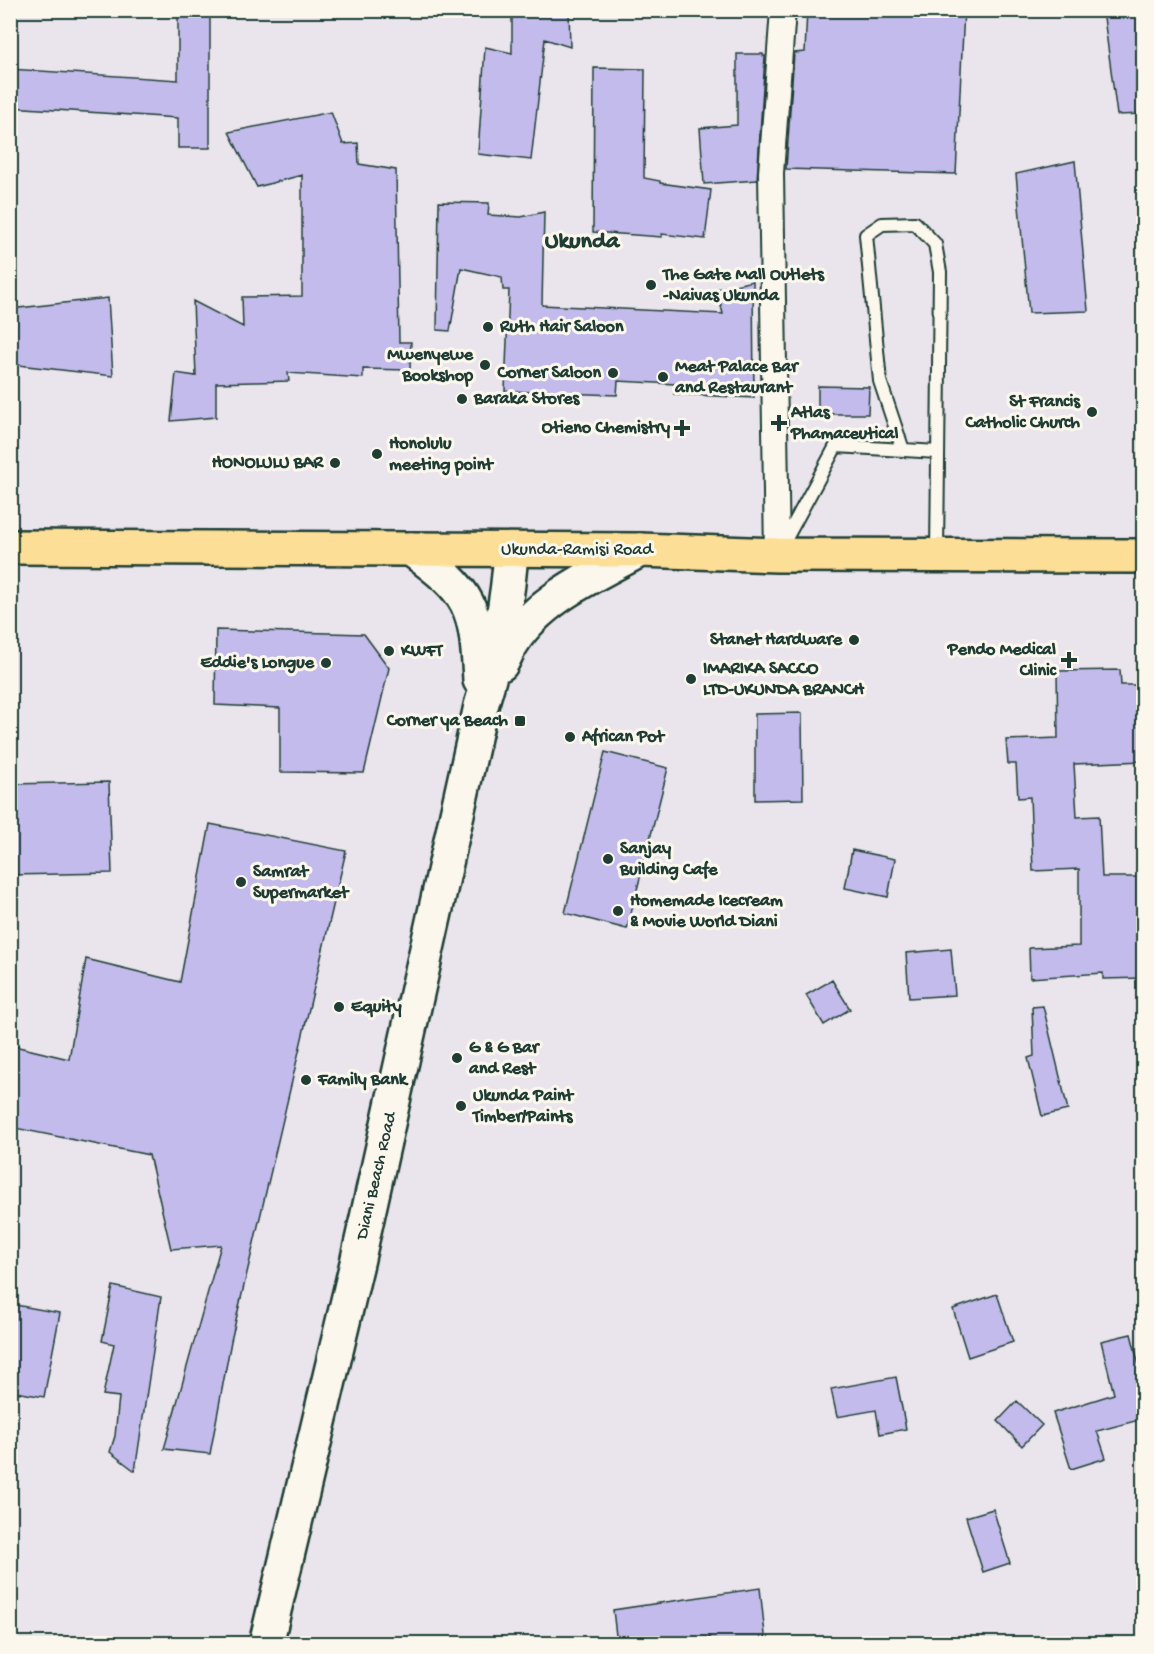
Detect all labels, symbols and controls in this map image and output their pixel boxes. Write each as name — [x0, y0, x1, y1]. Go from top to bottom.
district label: Ukunda — [545, 228, 621, 257]
place label: The Gate Mall Outlets -Naivas Ukunda — [661, 265, 825, 307]
marker: The Gate Mall Outlets -Naivas Ukunda — [644, 278, 658, 292]
place label: Ruth Hair Saloon — [499, 317, 624, 338]
marker: Ruth Hair Saloon — [481, 320, 495, 334]
place label: Mwenyewe Bookshop — [387, 345, 474, 387]
place label: Meat Palace Bar and Restaurant — [674, 357, 800, 399]
marker: Mwenyewe Bookshop — [478, 358, 492, 372]
place label: Corner Saloon — [497, 363, 601, 384]
marker: Corner Saloon — [606, 366, 620, 380]
marker: Meat Palace Bar and Restaurant — [656, 370, 670, 384]
place label: Baraka Stores — [473, 389, 581, 410]
marker: Baraka Stores — [455, 392, 469, 406]
place label: St Francis Catholic Church — [965, 392, 1081, 434]
place label: Atlas Phamaceutical — [790, 403, 899, 445]
marker: St Francis Catholic Church — [1085, 405, 1099, 419]
marker: Atlas Phamaceutical — [772, 416, 786, 430]
place label: Otieno Chemistry — [542, 418, 670, 439]
marker: Otieno Chemistry — [675, 421, 689, 435]
place label: Honolulu meeting point — [389, 434, 494, 476]
marker: Honolulu meeting point — [370, 447, 384, 461]
place label: HONOLULU BAR — [212, 453, 325, 474]
marker: HONOLULU BAR — [328, 456, 342, 470]
street label: Ukunda-Ramisi Road — [501, 540, 654, 561]
place label: Stanet Hardware — [710, 630, 843, 651]
marker: Stanet Hardware — [847, 633, 861, 647]
place label: Pendo Medical Clinic — [947, 640, 1057, 682]
place label: KWFT — [400, 641, 443, 662]
marker: KWFT — [382, 644, 396, 658]
marker: Pendo Medical Clinic — [1060, 651, 1078, 669]
place label: Eddie's Longue — [201, 653, 315, 674]
marker: Eddie's Longue — [319, 656, 333, 670]
place label: IMARIKA SACCO LTD-UKUNDA BRANCH — [703, 659, 865, 701]
marker: IMARIKA SACCO LTD-UKUNDA BRANCH — [684, 672, 698, 686]
place label: Corner ya Beach — [386, 711, 508, 732]
marker: Corner ya Beach — [513, 714, 527, 728]
place label: African Pot — [581, 727, 666, 748]
marker: African Pot — [563, 730, 577, 744]
place label: Sanjay Building Cafe — [619, 839, 718, 881]
marker: Sanjay Building Cafe — [601, 852, 615, 866]
place label: Samrat Supermarket — [253, 862, 350, 904]
marker: Samrat Supermarket — [234, 875, 248, 889]
place label: Homemade Icecream & Movie World Diani — [630, 891, 783, 933]
marker: Homemade Icecream & Movie World Diani — [611, 904, 625, 918]
place label: Equity — [351, 997, 402, 1018]
marker: Equity — [332, 1000, 346, 1014]
place label: G & G Bar and Rest — [468, 1038, 541, 1080]
marker: G & G Bar and Rest — [450, 1051, 464, 1065]
place label: Family Bank — [317, 1070, 409, 1091]
marker: Family Bank — [299, 1073, 313, 1087]
place label: Ukunda Paint Timber/Paints — [471, 1086, 575, 1128]
marker: Ukunda Paint Timber/Paints — [454, 1099, 468, 1113]
street label: Diani Beach Road — [352, 1109, 402, 1243]

